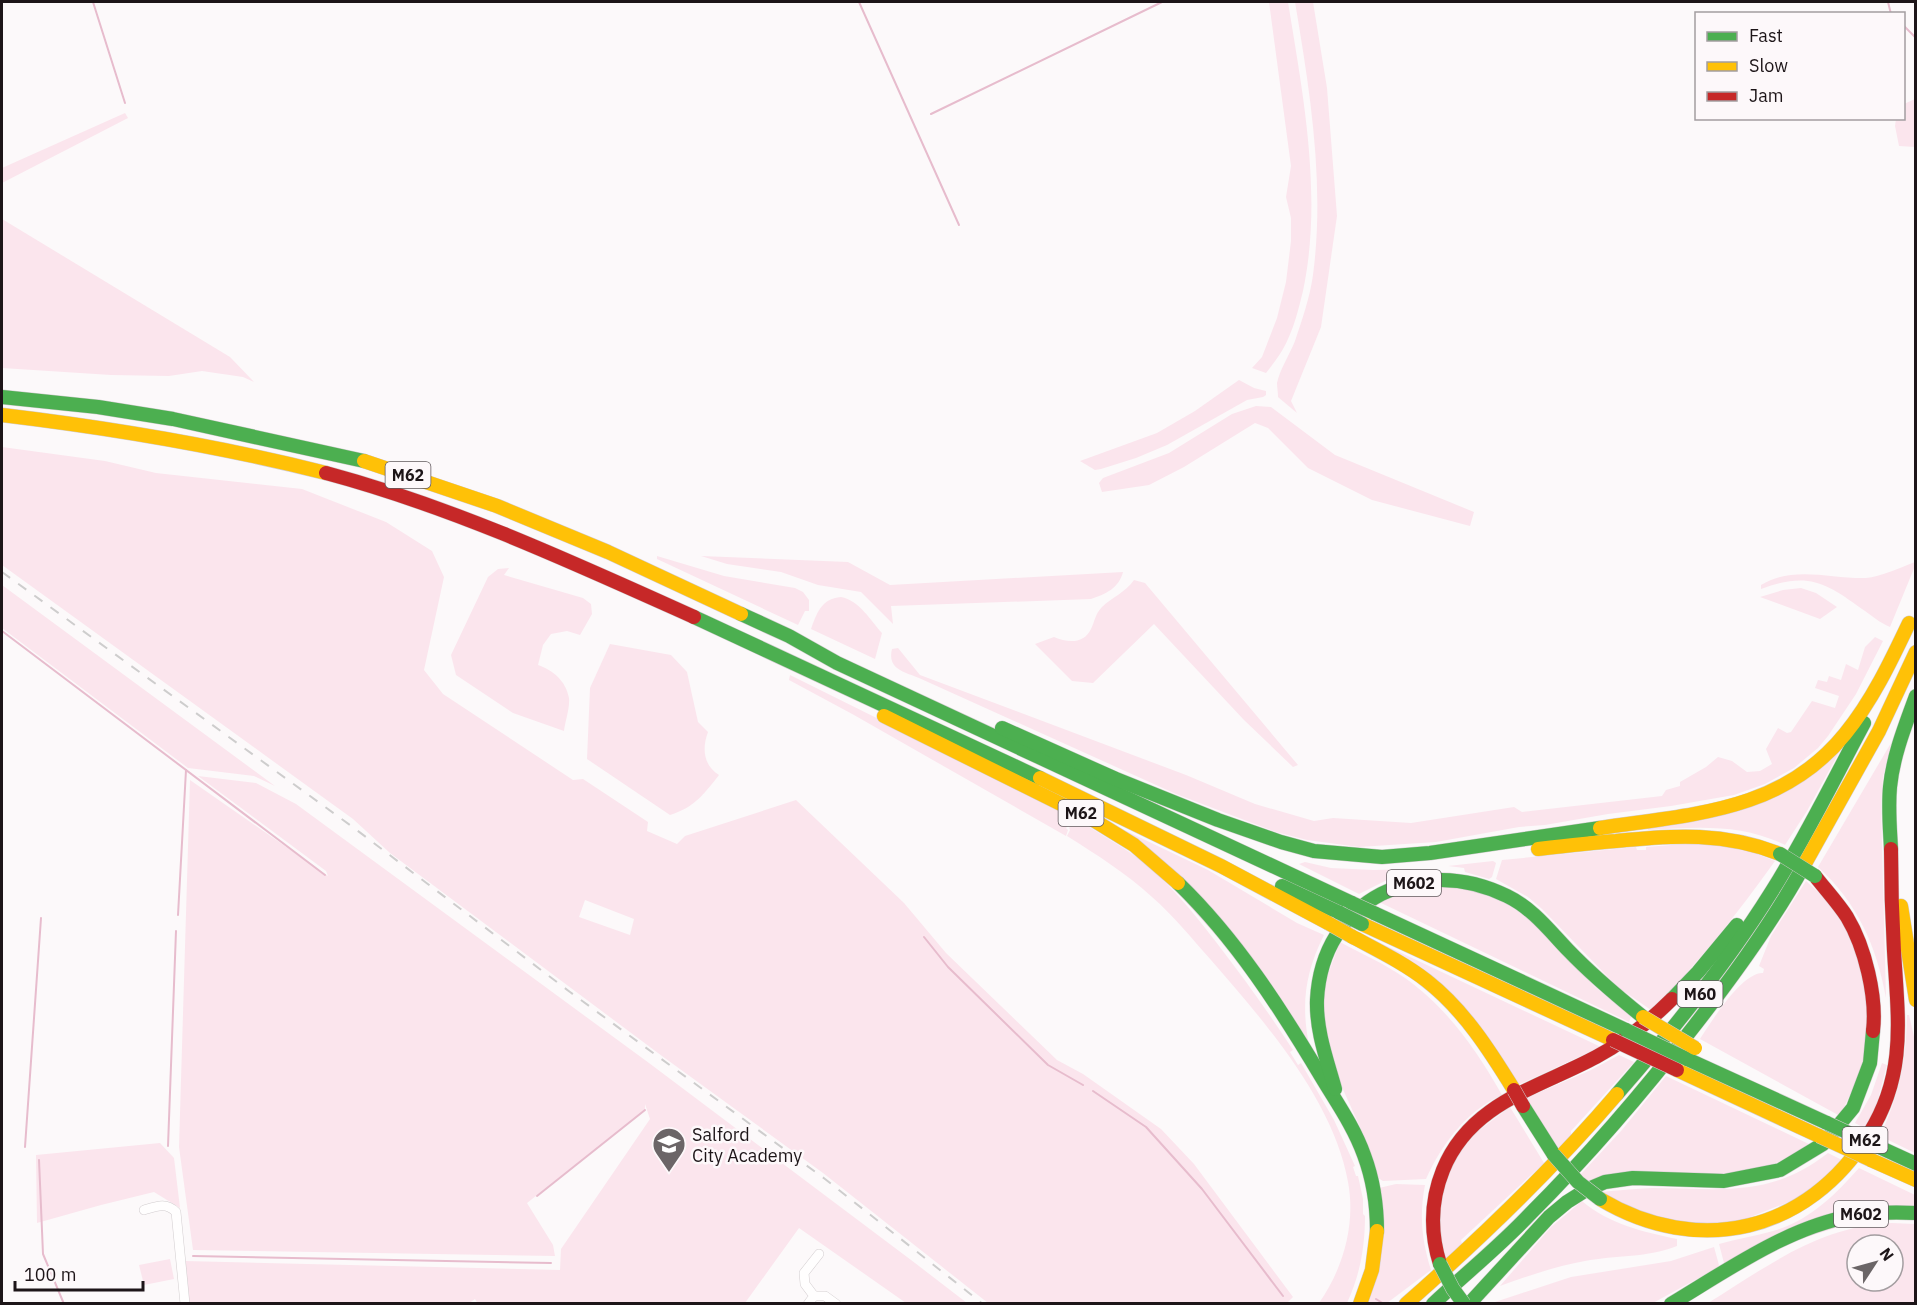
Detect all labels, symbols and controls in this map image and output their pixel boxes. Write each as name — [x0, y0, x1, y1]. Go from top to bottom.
legend — [1695, 12, 1905, 120]
text: Fast — [1749, 24, 1783, 47]
text: Slow — [1749, 54, 1788, 77]
text: Jam — [1749, 84, 1784, 107]
road number: M62 — [386, 462, 430, 488]
road number: M62 — [1058, 800, 1104, 826]
road number: M602 — [1387, 870, 1441, 896]
road number: M60 — [1678, 981, 1722, 1007]
place label: Salford City Academy — [692, 1123, 802, 1167]
school or university icon: Salford City Academy — [651, 1126, 687, 1173]
road number: M62 — [1842, 1127, 1888, 1153]
road number: M602 — [1834, 1201, 1888, 1227]
north arrow — [1845, 1233, 1905, 1293]
text: N — [1876, 1244, 1899, 1265]
scale bar — [15, 1254, 142, 1292]
text: 100 m — [24, 1263, 76, 1286]

